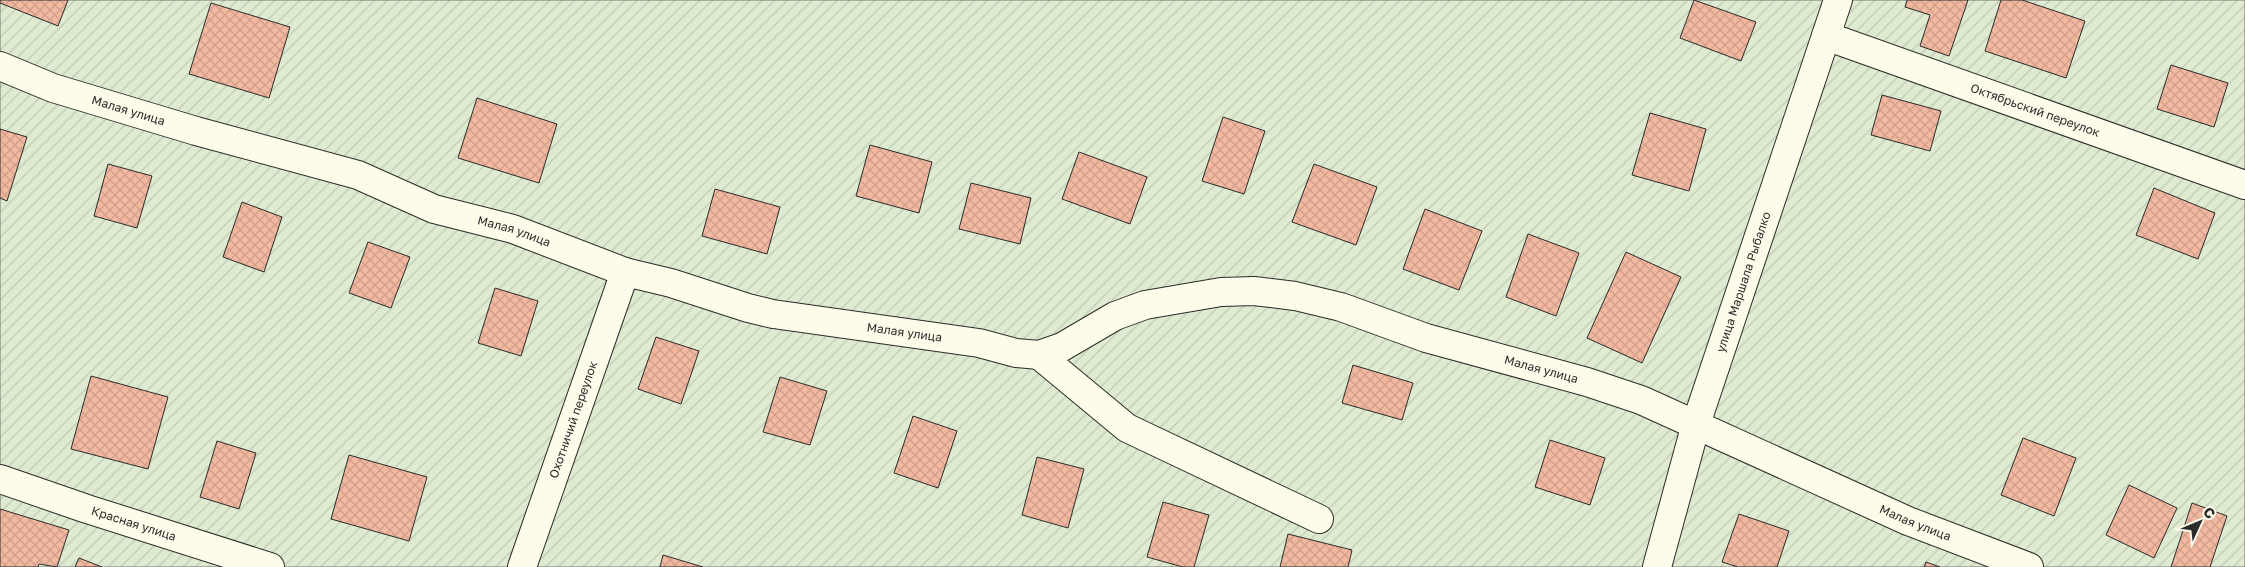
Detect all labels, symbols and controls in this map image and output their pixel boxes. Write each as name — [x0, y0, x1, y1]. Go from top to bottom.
street label: Октябрьский переулок — [1969, 80, 2102, 140]
street label: Малая улица — [90, 92, 167, 128]
street label: улица Маршала Рыбалко — [1713, 209, 1774, 354]
street label: Малая улица — [476, 212, 553, 250]
street label: Малая улица — [866, 319, 943, 345]
street label: Малая улица — [1503, 352, 1580, 386]
street label: Охотничий переулок — [546, 359, 600, 480]
north arrow — [2175, 497, 2225, 547]
street label: Малая улица — [1877, 501, 1953, 544]
street label: Красная улица — [89, 503, 178, 544]
text: С — [2200, 503, 2219, 522]

